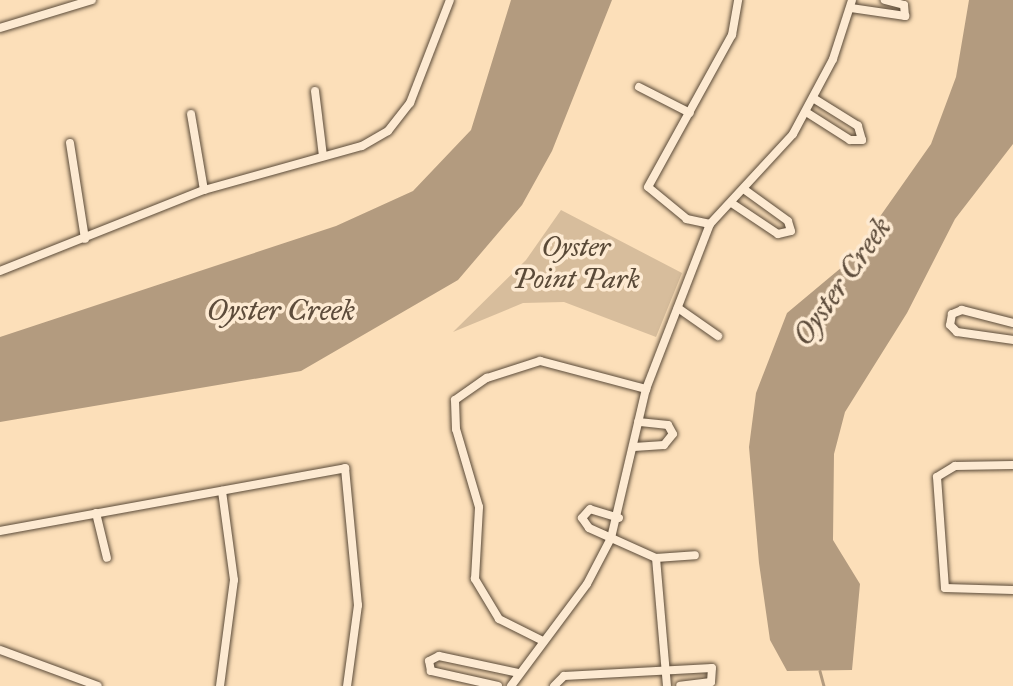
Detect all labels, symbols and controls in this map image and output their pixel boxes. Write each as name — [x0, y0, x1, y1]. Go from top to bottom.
water label: Oyster Creek — [785, 210, 899, 352]
park label: Oyster Point Park — [512, 230, 640, 296]
water label: Oyster Creek — [207, 292, 355, 328]

